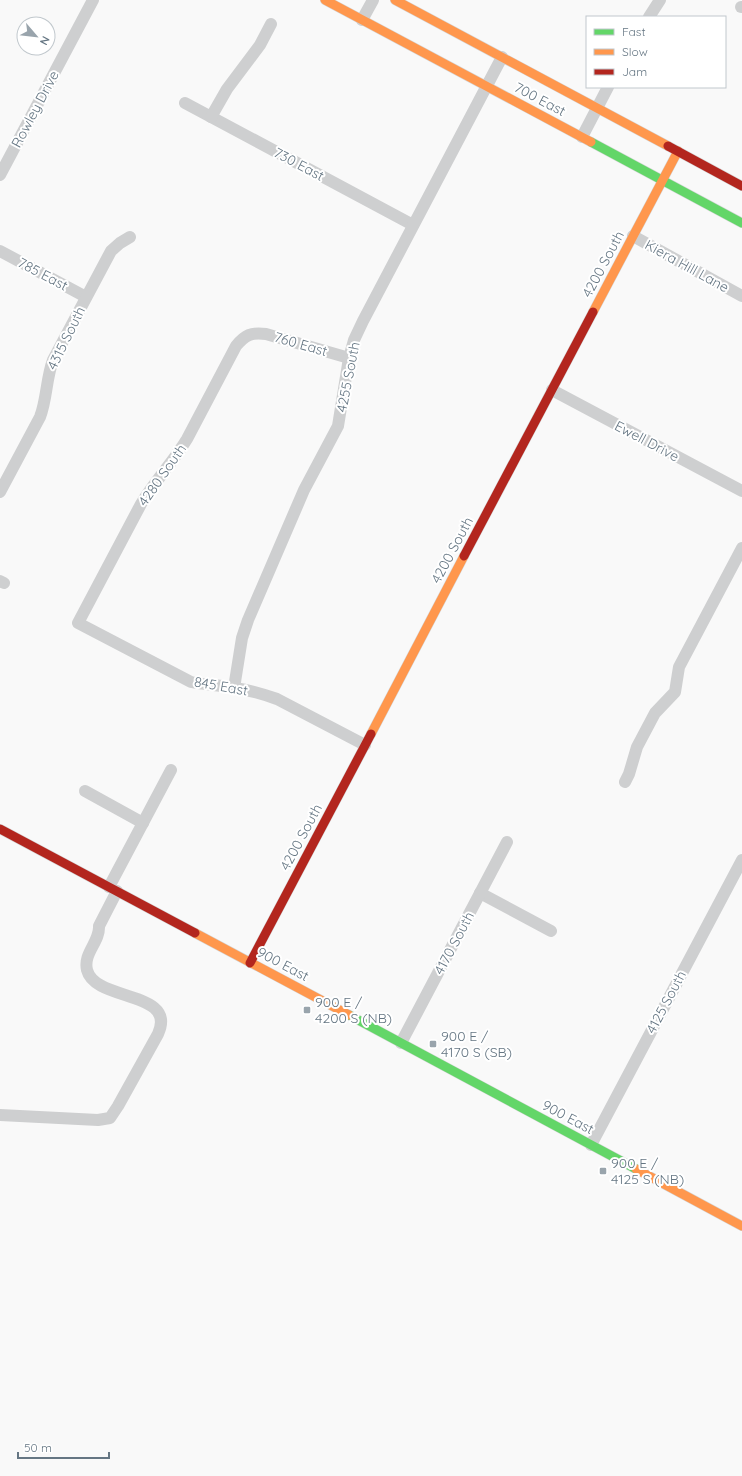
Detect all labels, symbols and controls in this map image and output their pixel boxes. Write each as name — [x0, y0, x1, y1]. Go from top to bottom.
north arrow — [16, 16, 56, 56]
legend — [586, 16, 726, 88]
text: Fast — [622, 24, 646, 39]
text: N — [37, 34, 53, 48]
text: Slow — [622, 44, 648, 59]
text: Jam — [622, 64, 647, 79]
street label: Rowley Drive — [7, 67, 63, 151]
street label: 700 East — [511, 78, 569, 120]
street label: 730 East — [271, 143, 327, 185]
street label: 4200 South — [578, 228, 628, 300]
street label: Kiera Hill Lane — [642, 236, 732, 296]
street label: 785 East — [15, 253, 71, 295]
street label: 4315 South — [43, 303, 89, 373]
street label: 760 East — [272, 328, 330, 360]
street label: 4255 South — [332, 340, 364, 414]
street label: Ewell Drive — [612, 417, 682, 466]
street label: 4280 South — [134, 440, 190, 510]
street label: 4200 South — [427, 514, 477, 586]
street label: 845 East — [193, 672, 250, 700]
street label: 4200 South — [276, 801, 326, 873]
street label: 4170 South — [430, 908, 478, 978]
street label: 900 East — [254, 943, 312, 985]
street label: 4125 South — [642, 967, 690, 1037]
place label: 900 E / 4200 S (NB) — [315, 993, 392, 1027]
marker: 900 E / 4200 S (NB) — [302, 1005, 312, 1015]
place label: 900 E / 4170 S (SB) — [441, 1027, 512, 1061]
marker: 900 E / 4170 S (SB) — [428, 1039, 438, 1049]
street label: 900 East — [539, 1096, 597, 1138]
place label: 900 E / 4125 S (NB) — [611, 1154, 684, 1188]
marker: 900 E / 4125 S (NB) — [598, 1166, 608, 1176]
scale bar — [18, 1434, 109, 1460]
text: 50 m — [24, 1440, 52, 1455]

